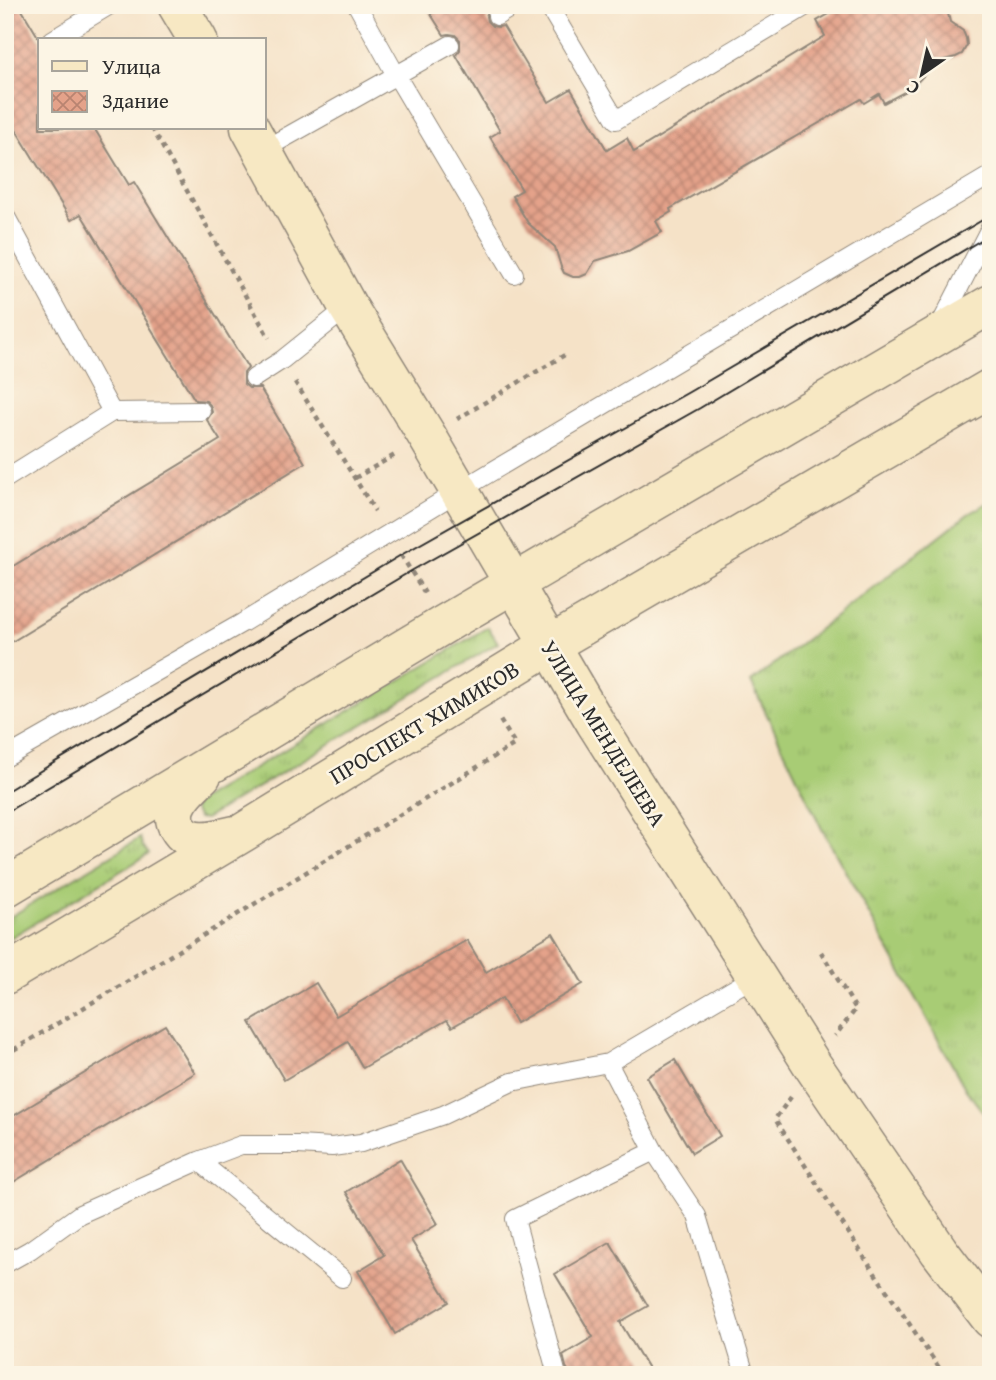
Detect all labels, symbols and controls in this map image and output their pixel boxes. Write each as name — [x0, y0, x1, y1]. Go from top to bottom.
legend — [38, 38, 266, 130]
north arrow — [888, 38, 958, 108]
text: Улица — [102, 51, 161, 82]
text: С — [900, 73, 925, 103]
text: Здание — [102, 85, 169, 116]
street label: УЛИЦА МЕНДЕЛЕЕВА — [533, 633, 675, 833]
street label: ПРОСПЕКТ ХИМИКОВ — [323, 652, 525, 792]

